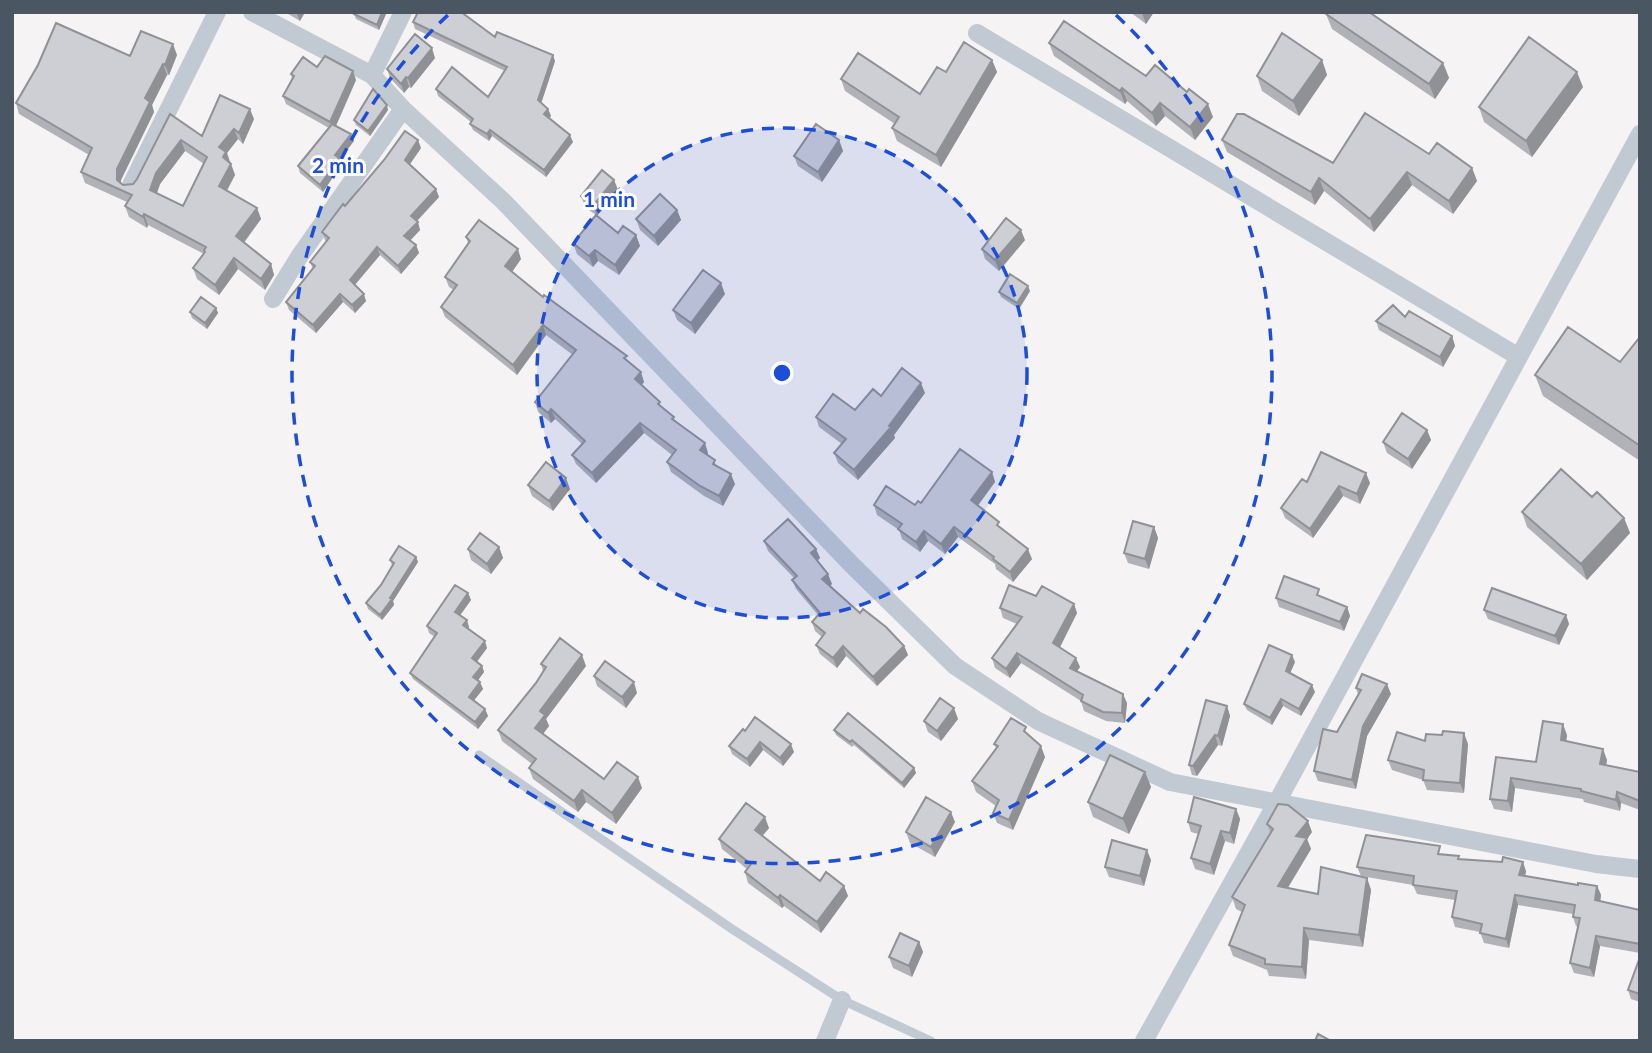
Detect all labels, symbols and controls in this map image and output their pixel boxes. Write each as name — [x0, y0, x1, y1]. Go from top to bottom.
text: 2 min — [312, 152, 364, 177]
text: 1 min — [583, 186, 635, 211]
centre of rings — [770, 361, 794, 385]

